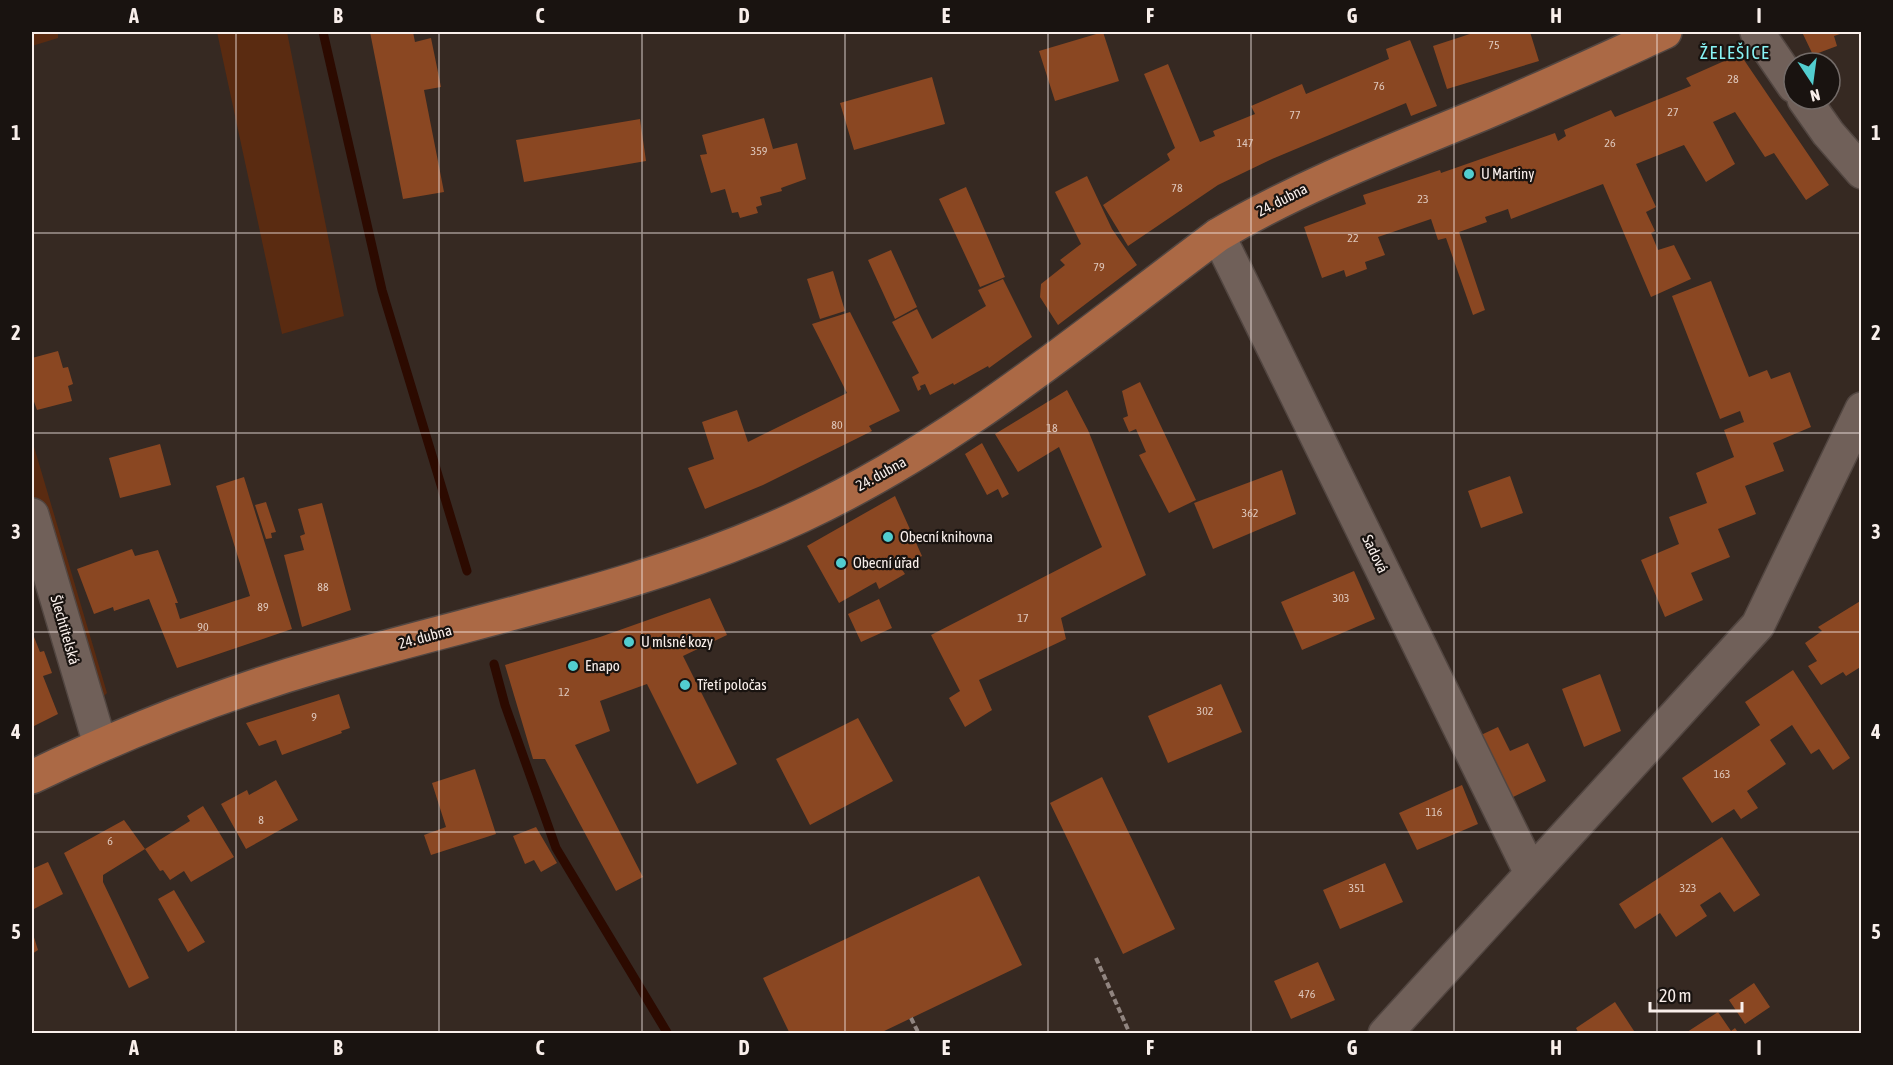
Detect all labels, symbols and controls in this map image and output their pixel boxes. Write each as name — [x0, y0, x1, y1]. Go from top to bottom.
text: A — [128, 4, 139, 27]
text: B — [333, 4, 343, 27]
text: C — [536, 4, 545, 27]
text: D — [738, 4, 750, 27]
text: E — [942, 4, 951, 27]
text: F — [1146, 4, 1154, 27]
text: G — [1347, 4, 1358, 27]
text: H — [1550, 4, 1562, 27]
text: I — [1756, 4, 1762, 27]
house number: 75 — [1488, 38, 1500, 52]
district label: ŽELEŠICE — [1700, 42, 1770, 63]
north arrow — [1782, 51, 1842, 111]
house number: 28 — [1727, 72, 1739, 86]
house number: 76 — [1373, 79, 1385, 93]
text: N — [1809, 86, 1822, 105]
house number: 27 — [1667, 105, 1679, 119]
house number: 77 — [1289, 108, 1301, 122]
text: 1 — [11, 121, 21, 144]
text: 1 — [1871, 121, 1881, 144]
house number: 147 — [1237, 136, 1254, 150]
house number: 26 — [1604, 136, 1616, 150]
house number: 359 — [751, 144, 768, 158]
place label: U Martiny — [1481, 165, 1534, 182]
marker: U Martiny — [1462, 167, 1476, 181]
street label: 24. dubna — [1254, 180, 1310, 220]
house number: 78 — [1171, 181, 1183, 195]
house number: 23 — [1417, 192, 1429, 206]
house number: 22 — [1347, 231, 1359, 245]
house number: 79 — [1093, 260, 1105, 274]
text: 2 — [11, 321, 21, 344]
text: 2 — [1871, 321, 1881, 344]
house number: 80 — [831, 418, 843, 432]
house number: 18 — [1046, 421, 1058, 435]
street label: 24. dubna — [853, 453, 909, 494]
house number: 362 — [1242, 506, 1258, 520]
text: 3 — [11, 520, 21, 543]
text: 3 — [1871, 520, 1881, 543]
place label: Obecní knihovna — [900, 528, 993, 545]
marker: Obecní knihovna — [881, 530, 895, 544]
street label: Sadová — [1359, 532, 1392, 576]
place label: Obecní úřad — [853, 554, 919, 571]
marker: Obecní úřad — [834, 556, 848, 570]
house number: 88 — [317, 580, 329, 594]
house number: 303 — [1333, 591, 1349, 605]
street label: Šlechtitelská — [47, 593, 83, 666]
house number: 89 — [257, 600, 269, 614]
house number: 17 — [1017, 611, 1029, 625]
house number: 90 — [197, 620, 209, 634]
street label: 24. dubna — [396, 621, 453, 652]
place label: U mlsné kozy — [641, 633, 713, 650]
marker: U mlsné kozy — [622, 635, 636, 649]
place label: Enapo — [585, 657, 620, 674]
marker: Enapo — [566, 659, 580, 673]
place label: Třetí poločas — [697, 676, 767, 693]
marker: Třetí poločas — [678, 678, 692, 692]
house number: 12 — [558, 685, 570, 699]
house number: 302 — [1197, 704, 1213, 718]
house number: 9 — [311, 710, 317, 724]
text: 4 — [10, 720, 21, 743]
text: 4 — [1870, 720, 1881, 743]
house number: 163 — [1714, 767, 1730, 781]
house number: 116 — [1426, 805, 1443, 819]
house number: 8 — [258, 813, 264, 827]
house number: 6 — [107, 834, 113, 848]
house number: 351 — [1349, 881, 1366, 895]
house number: 323 — [1680, 881, 1696, 895]
text: 5 — [11, 920, 21, 943]
text: 5 — [1871, 920, 1881, 943]
scale bar — [1650, 975, 1742, 1013]
text: 20 m — [1659, 985, 1691, 1006]
house number: 476 — [1299, 987, 1316, 1001]
text: A — [128, 1036, 139, 1059]
text: B — [333, 1036, 343, 1059]
text: C — [536, 1036, 545, 1059]
text: D — [738, 1036, 750, 1059]
text: E — [942, 1036, 951, 1059]
text: F — [1146, 1036, 1154, 1059]
text: G — [1347, 1036, 1358, 1059]
text: H — [1550, 1036, 1562, 1059]
text: I — [1756, 1036, 1762, 1059]

